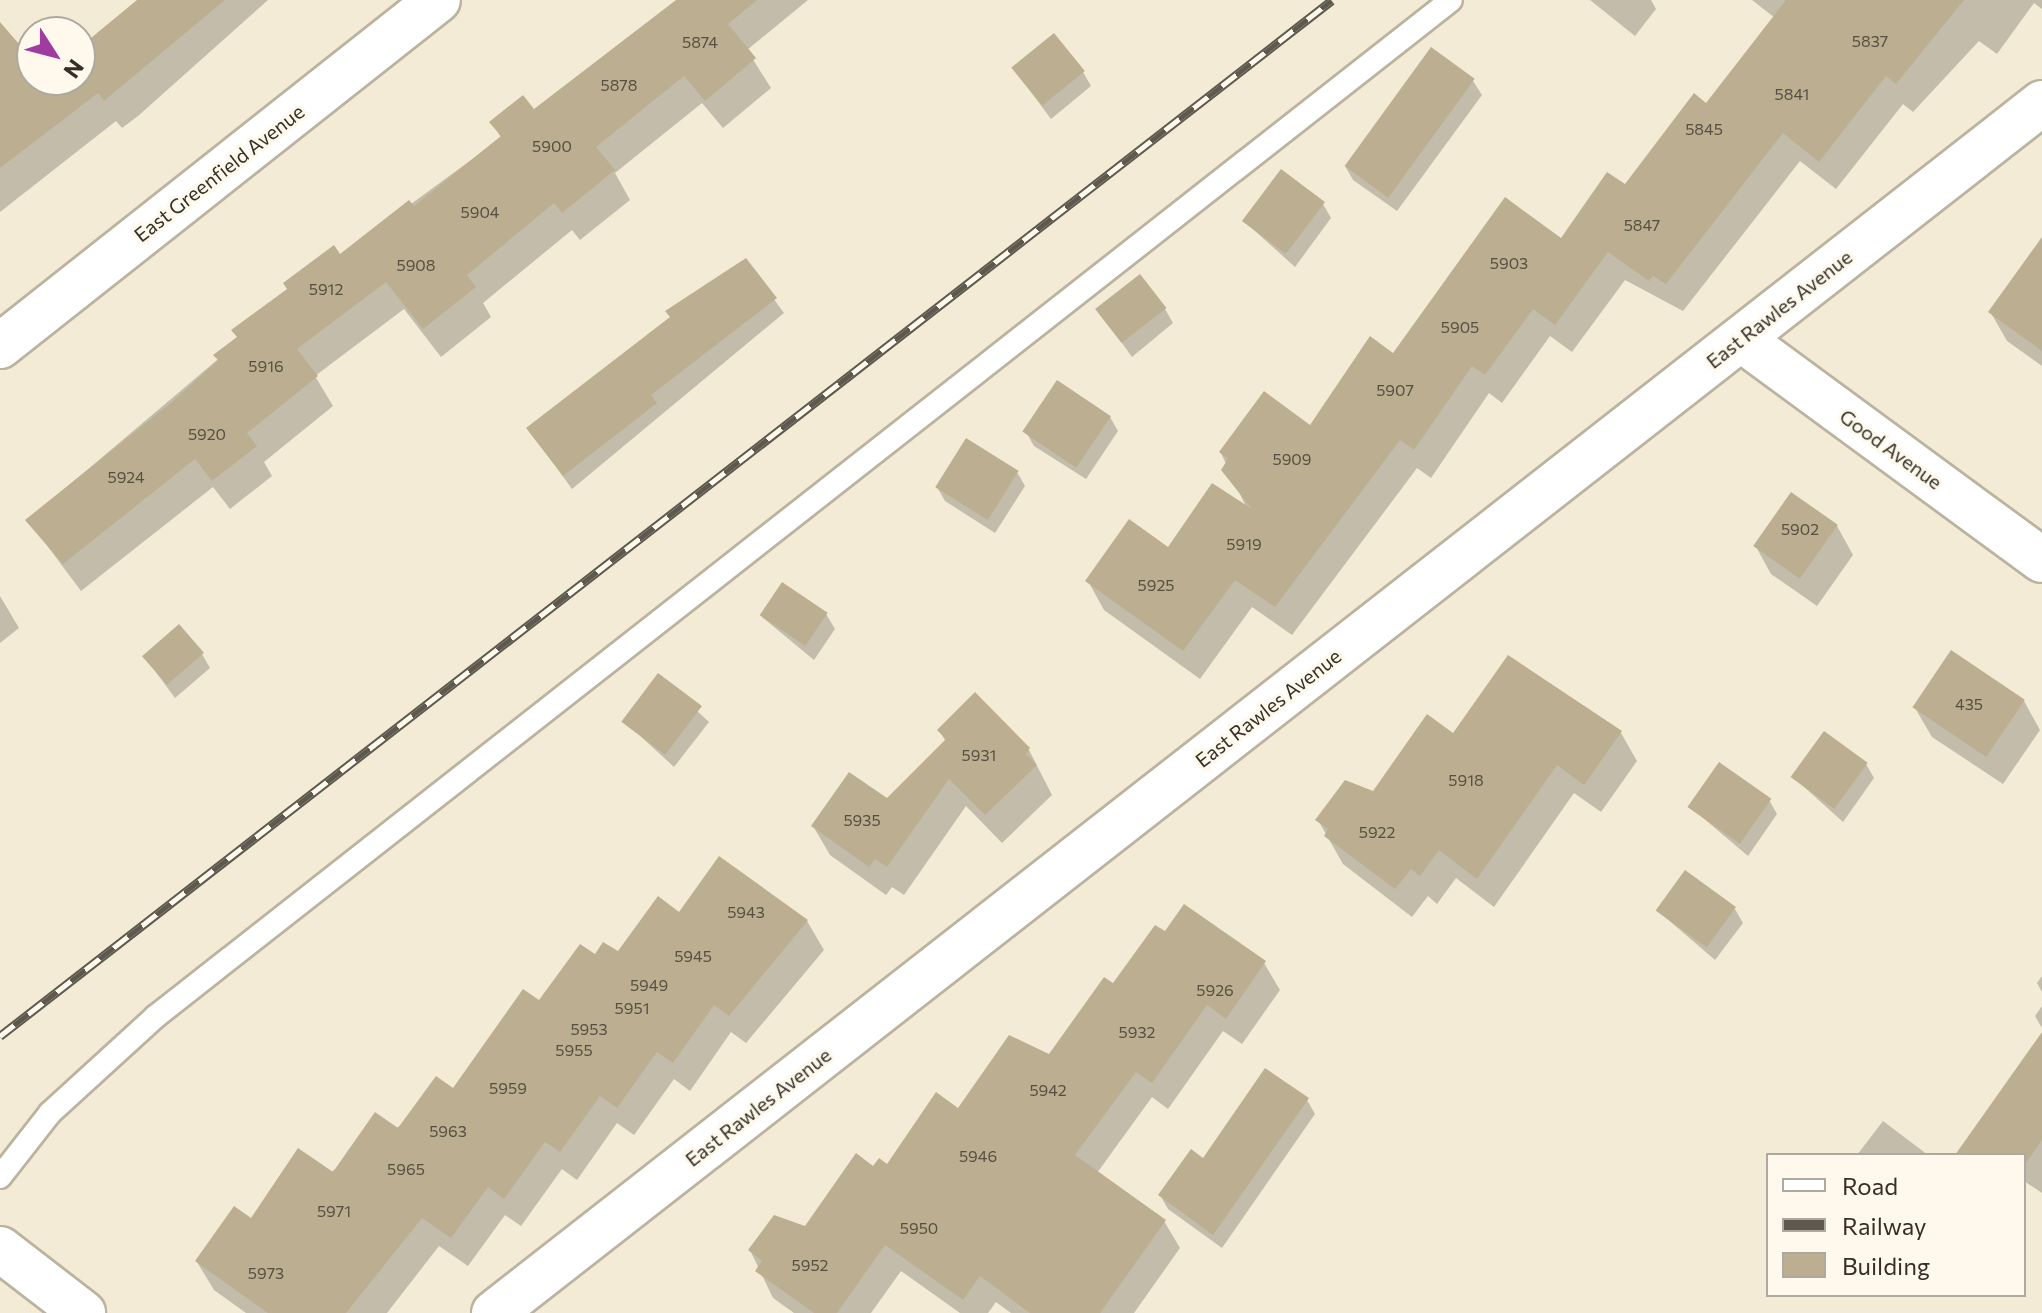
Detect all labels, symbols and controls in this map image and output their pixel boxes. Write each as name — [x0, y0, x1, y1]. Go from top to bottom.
north arrow — [16, 16, 96, 96]
house number: 5837 — [1852, 31, 1888, 51]
house number: 5874 — [682, 32, 718, 52]
text: N — [58, 55, 90, 84]
house number: 5878 — [601, 75, 637, 95]
house number: 5841 — [1775, 84, 1809, 104]
street label: East Greenfield Avenue — [129, 99, 309, 247]
house number: 5845 — [1685, 119, 1723, 139]
house number: 5900 — [532, 136, 572, 156]
house number: 5904 — [461, 202, 499, 222]
house number: 5847 — [1624, 215, 1660, 235]
street label: East Rawles Avenue — [1701, 245, 1857, 373]
house number: 5903 — [1490, 253, 1528, 273]
house number: 5908 — [396, 255, 436, 275]
house number: 5912 — [309, 279, 343, 299]
house number: 5905 — [1441, 317, 1479, 337]
house number: 5916 — [248, 356, 284, 376]
house number: 5907 — [1376, 380, 1414, 400]
street label: Good Avenue — [1835, 404, 1947, 494]
house number: 5920 — [188, 424, 226, 444]
house number: 5909 — [1272, 449, 1312, 469]
house number: 5924 — [107, 467, 145, 487]
house number: 5902 — [1781, 519, 1819, 539]
house number: 5919 — [1226, 534, 1262, 554]
house number: 5925 — [1138, 575, 1174, 595]
street label: East Rawles Avenue — [1190, 644, 1346, 772]
house number: 435 — [1955, 694, 1983, 714]
house number: 5931 — [962, 745, 996, 765]
house number: 5918 — [1448, 770, 1484, 790]
house number: 5935 — [843, 810, 881, 830]
house number: 5922 — [1359, 822, 1395, 842]
house number: 5943 — [727, 902, 765, 922]
house number: 5945 — [674, 946, 712, 966]
house number: 5949 — [630, 975, 668, 995]
house number: 5926 — [1196, 980, 1234, 1000]
house number: 5951 — [615, 998, 649, 1018]
house number: 5953 — [570, 1019, 608, 1039]
house number: 5932 — [1119, 1022, 1155, 1042]
house number: 5955 — [555, 1040, 593, 1060]
street label: East Rawles Avenue — [680, 1043, 836, 1171]
house number: 5959 — [489, 1078, 527, 1098]
house number: 5942 — [1029, 1080, 1067, 1100]
house number: 5963 — [429, 1121, 467, 1141]
house number: 5946 — [959, 1146, 997, 1166]
legend — [1766, 1153, 2026, 1297]
house number: 5965 — [387, 1159, 425, 1179]
text: Road — [1842, 1171, 1898, 1200]
house number: 5971 — [317, 1201, 351, 1221]
text: Railway — [1842, 1211, 1927, 1240]
house number: 5950 — [900, 1218, 938, 1238]
text: Building — [1842, 1251, 1930, 1280]
house number: 5952 — [792, 1255, 828, 1275]
house number: 5973 — [248, 1263, 284, 1283]

